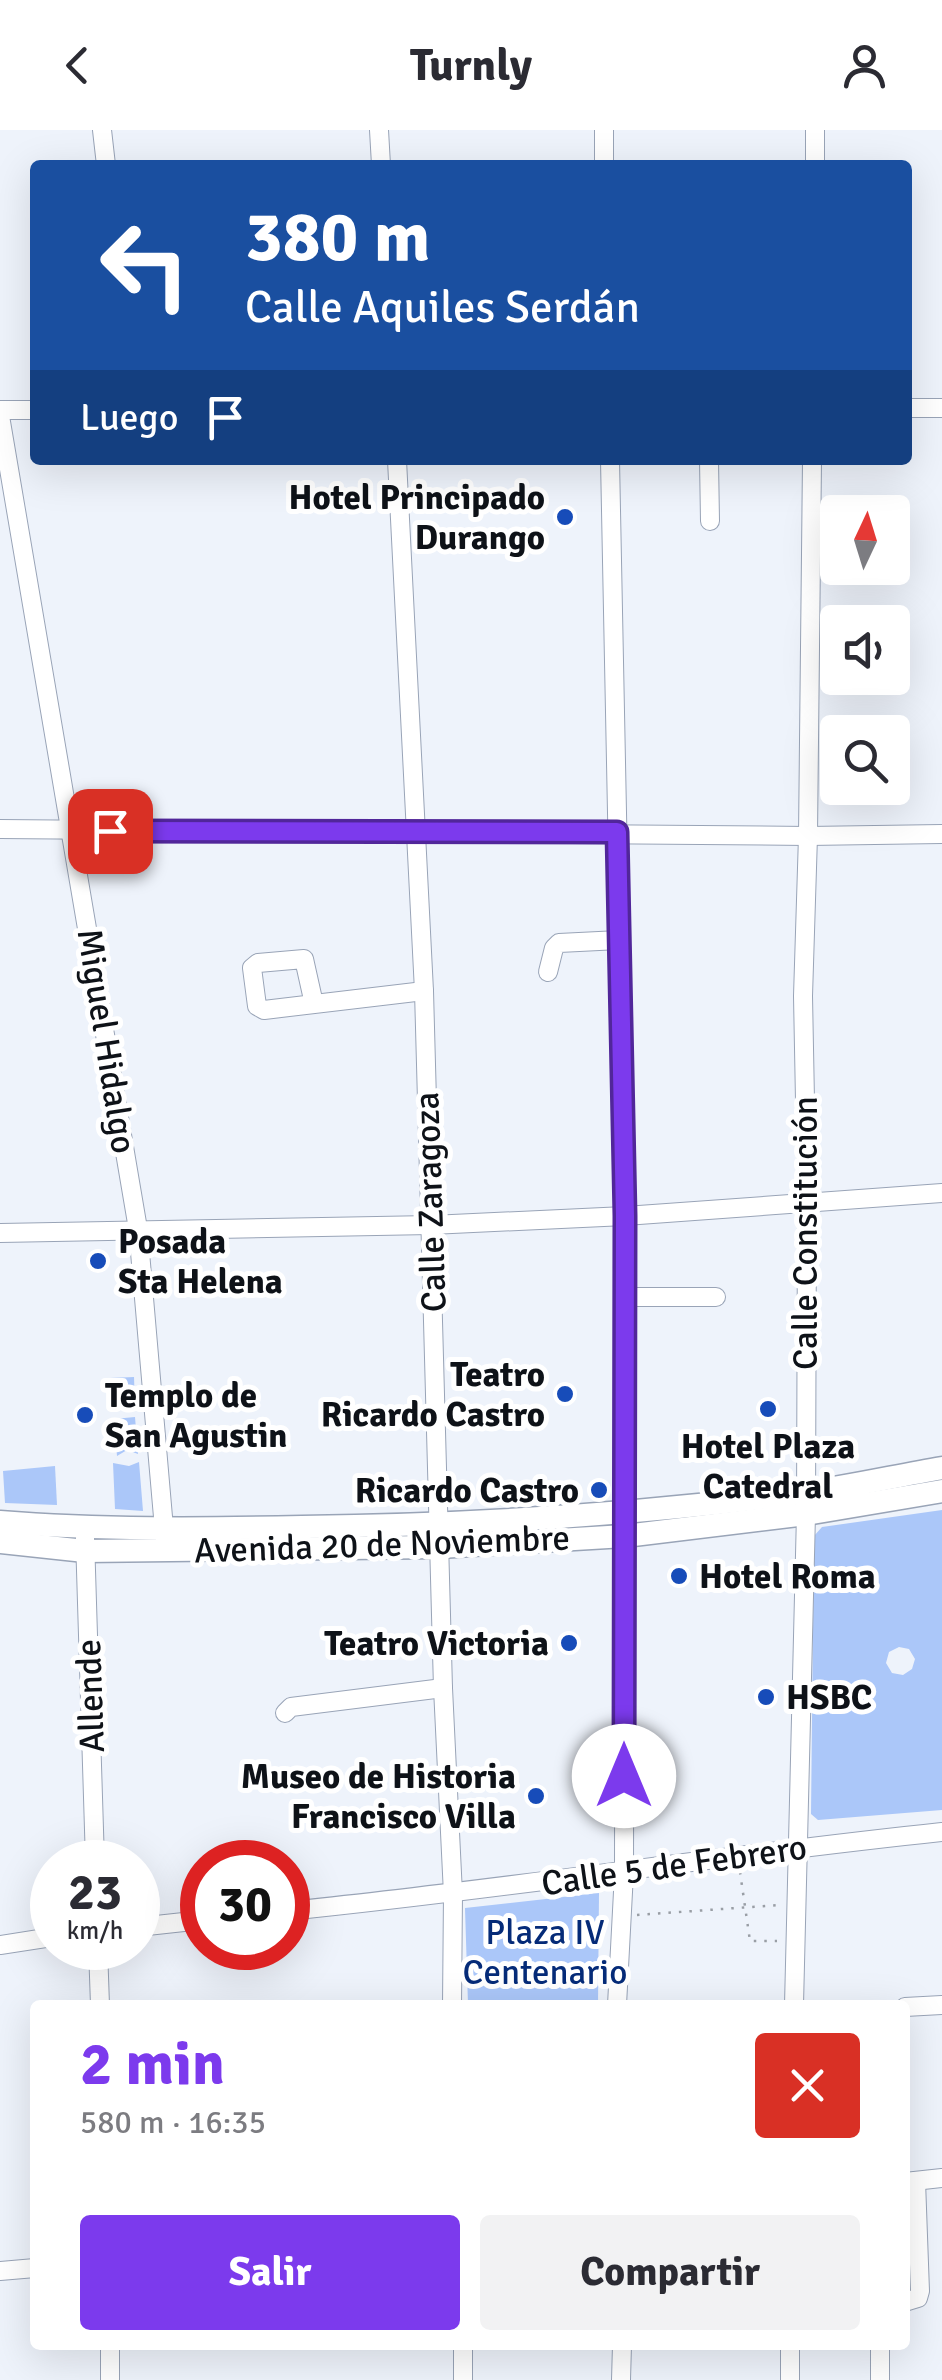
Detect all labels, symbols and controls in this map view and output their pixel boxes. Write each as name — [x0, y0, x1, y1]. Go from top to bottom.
icon: back — [50, 38, 105, 93]
text: Turnly — [410, 38, 532, 93]
icon: person — [837, 38, 892, 93]
text: 380 m — [245, 194, 430, 280]
icon: left — [80, 200, 210, 330]
text: Calle Aquiles Serdán — [245, 280, 640, 335]
icon: arrive — [198, 390, 253, 445]
text: Luego — [80, 394, 178, 441]
place label: Hotel Principado Durango — [288, 476, 545, 559]
north arrow — [820, 495, 910, 585]
map controls — [820, 495, 910, 805]
marker: Hotel Principado Durango — [554, 506, 576, 528]
button: sound — [820, 605, 910, 695]
button: search — [820, 715, 910, 805]
pin — [68, 789, 153, 874]
icon: arrive — [83, 804, 138, 859]
street label: Miguel Hidalgo — [68, 926, 145, 1156]
street label: Calle Zaragoza — [405, 1091, 456, 1313]
street label: Calle Constitución — [784, 1096, 827, 1370]
place label: Posada Sta Helena — [118, 1220, 283, 1303]
marker: Posada Sta Helena — [87, 1250, 109, 1272]
place label: Teatro Ricardo Castro — [321, 1353, 545, 1436]
place label: Templo de San Agustin — [105, 1374, 288, 1457]
marker: Teatro Ricardo Castro — [554, 1383, 576, 1405]
marker: Hotel Plaza Catedral — [757, 1398, 779, 1420]
marker: Templo de San Agustin — [74, 1404, 96, 1426]
place label: Hotel Plaza Catedral — [681, 1425, 855, 1508]
place label: Ricardo Castro — [355, 1469, 579, 1512]
marker: Ricardo Castro — [588, 1479, 610, 1501]
street label: Avenida 20 de Noviembre — [193, 1516, 571, 1573]
place label: Hotel Roma — [699, 1555, 876, 1598]
marker: Hotel Roma — [668, 1565, 690, 1587]
place label: Teatro Victoria — [324, 1622, 549, 1665]
marker: Teatro Victoria — [558, 1632, 580, 1654]
street label: Allende — [67, 1638, 114, 1753]
place label: HSBC — [786, 1676, 872, 1719]
marker: HSBC — [755, 1686, 777, 1708]
position arrow — [572, 1724, 676, 1828]
place label: Museo de Historia Francisco Villa — [241, 1755, 516, 1838]
marker: Museo de Historia Francisco Villa — [525, 1785, 547, 1807]
street label: Calle 5 de Febrero — [539, 1826, 809, 1905]
speed limit sign: 30 — [180, 1840, 310, 1970]
text: 23 — [68, 1862, 122, 1924]
park label: Plaza IV Centenario — [463, 1911, 627, 1994]
text: km/h — [67, 1915, 123, 1946]
text: 2 min — [80, 2028, 225, 2102]
button: close — [755, 2033, 860, 2138]
text: 580 m · 16:35 — [80, 2103, 266, 2142]
button: Salir — [80, 2215, 460, 2330]
button: Compartir — [480, 2215, 860, 2330]

